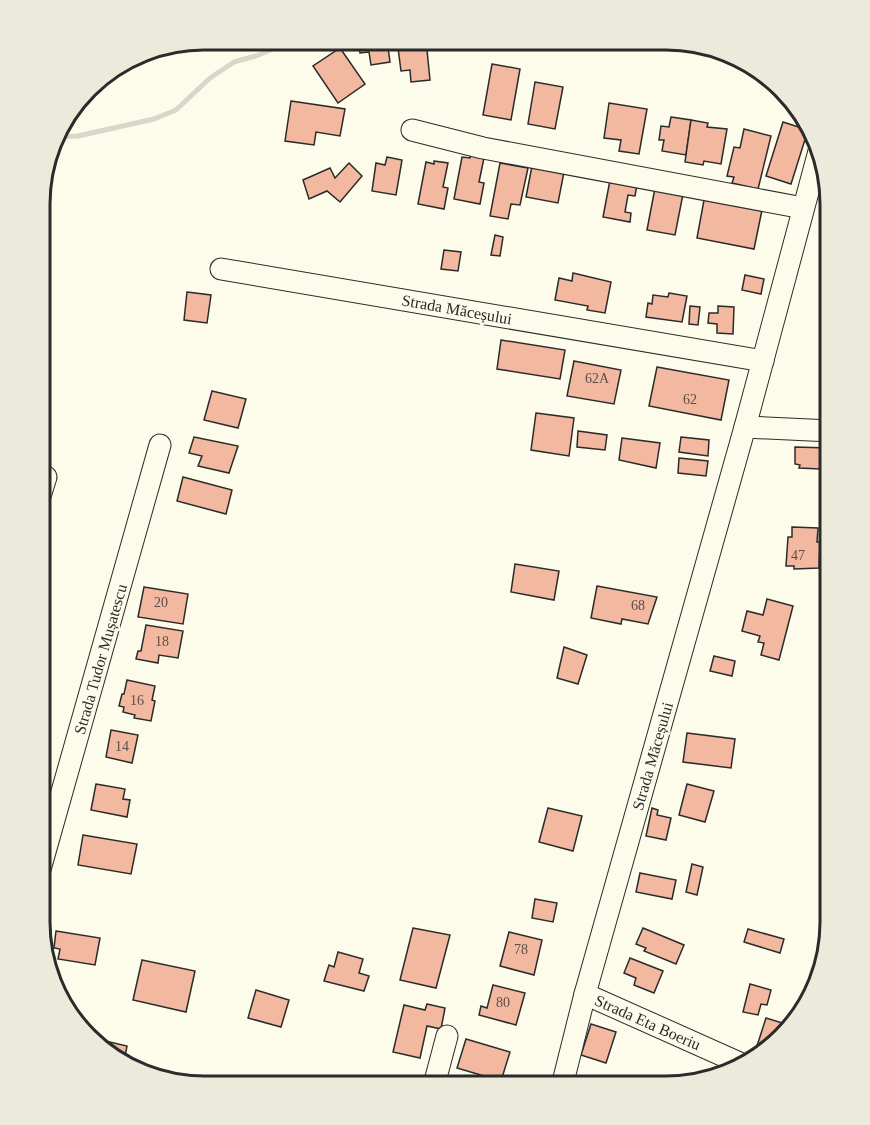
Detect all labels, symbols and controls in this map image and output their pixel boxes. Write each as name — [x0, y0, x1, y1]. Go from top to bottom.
street label: Strada Măceșului — [400, 291, 514, 329]
house number: 62A — [585, 371, 610, 386]
house number: 62 — [683, 392, 697, 407]
house number: 47 — [791, 548, 805, 563]
street label: Strada Tudor Mușatescu — [71, 582, 131, 737]
house number: 20 — [154, 595, 168, 610]
house number: 68 — [631, 598, 645, 613]
house number: 18 — [155, 634, 169, 649]
house number: 16 — [130, 693, 144, 708]
street label: Strada Măceșului — [629, 700, 677, 812]
house number: 14 — [115, 739, 129, 754]
house number: 78 — [514, 942, 528, 957]
street label: Strada Eta Boeriu — [592, 992, 703, 1053]
house number: 80 — [496, 995, 510, 1010]

